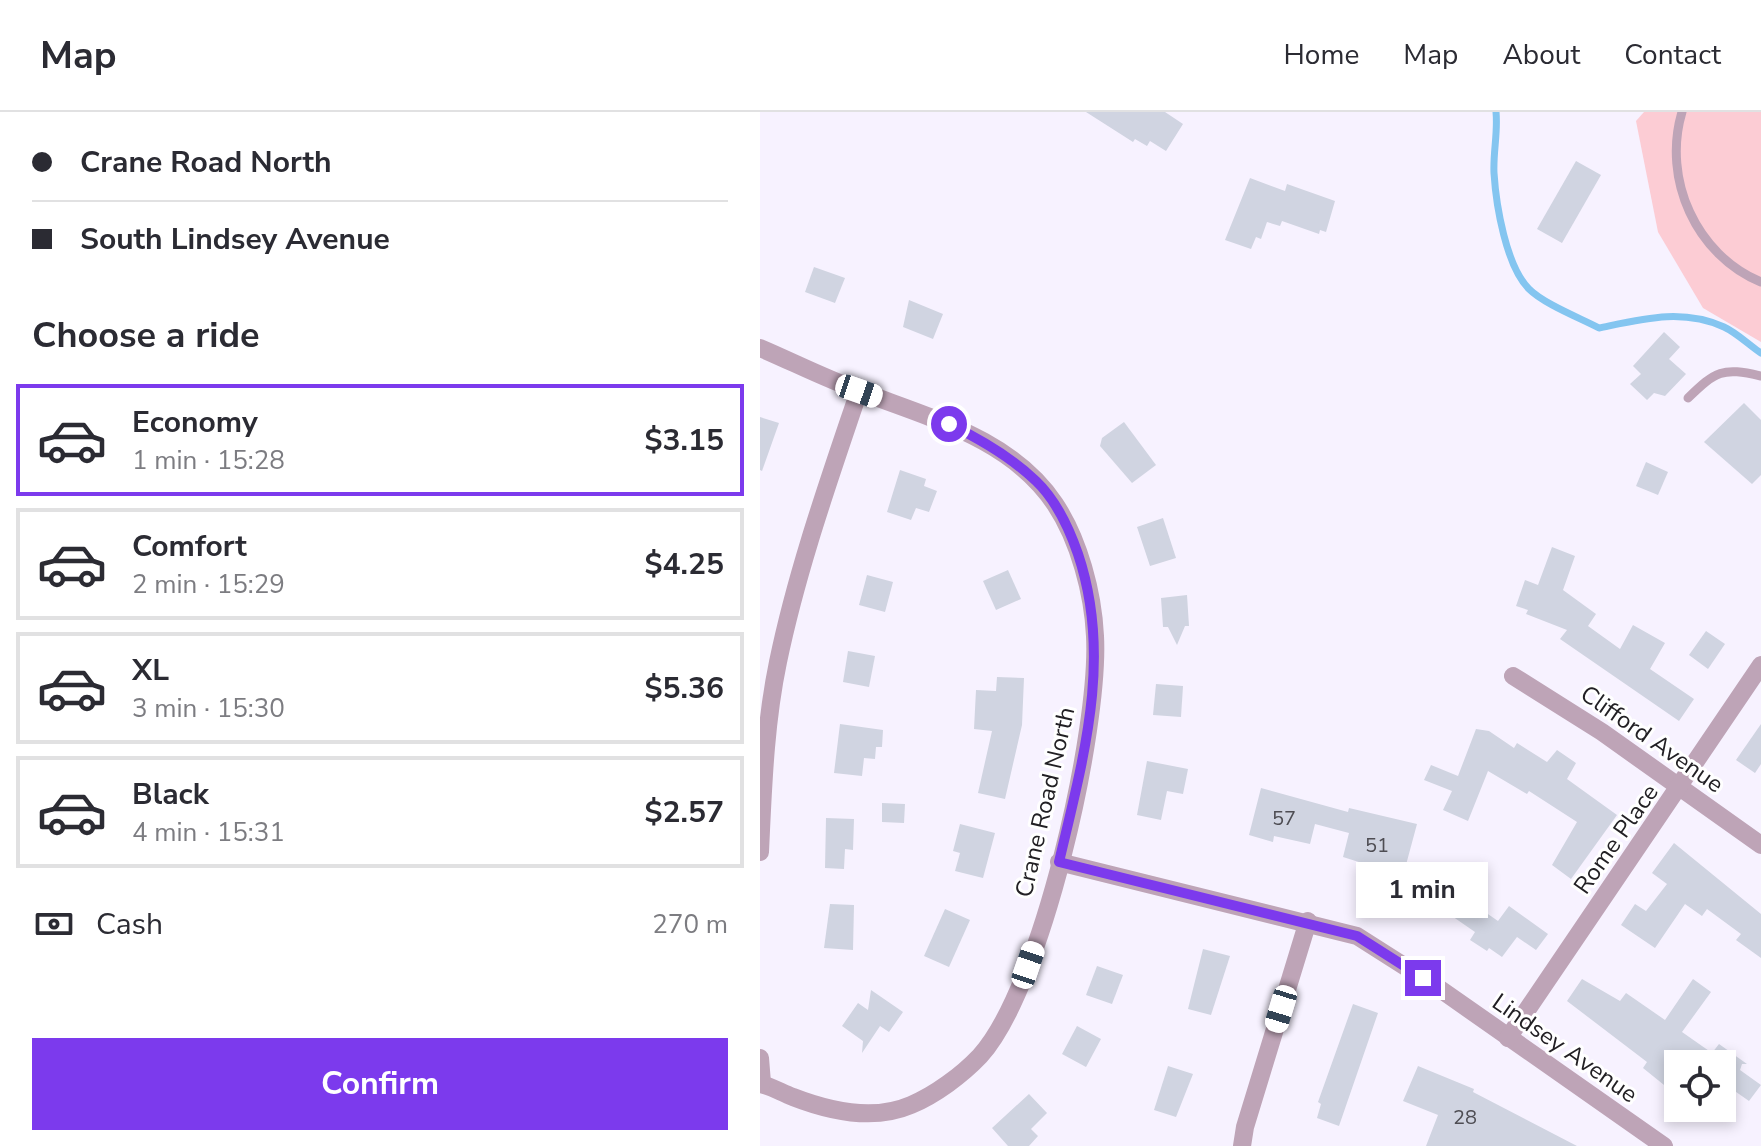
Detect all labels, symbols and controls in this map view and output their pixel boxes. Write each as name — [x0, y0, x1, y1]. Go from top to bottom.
text: Map — [40, 30, 117, 81]
text: Home — [1284, 36, 1359, 74]
text: Map — [1403, 36, 1458, 74]
text: About — [1502, 36, 1580, 74]
text: Contact — [1624, 36, 1721, 74]
text: Crane Road North — [80, 142, 332, 183]
text: South Lindsey Avenue — [80, 219, 390, 260]
text: Choose a ride — [32, 311, 260, 360]
car — [832, 372, 886, 410]
text: Economy — [132, 402, 258, 443]
icon: car — [36, 404, 108, 476]
route start — [931, 406, 967, 442]
text: $3.15 — [645, 420, 724, 461]
text: 1 min · 15:28 — [132, 443, 285, 478]
text: Comfort — [132, 526, 247, 567]
icon: car — [36, 528, 108, 600]
text: $4.25 — [645, 544, 724, 585]
text: 2 min · 15:29 — [132, 567, 285, 602]
text: XL — [132, 650, 169, 691]
icon: car — [36, 652, 108, 724]
text: $5.36 — [645, 668, 724, 709]
street label: Clifford Avenue — [1574, 678, 1730, 800]
text: 3 min · 15:30 — [132, 691, 285, 726]
street label: Crane Road North — [1008, 704, 1082, 900]
text: Black — [132, 774, 209, 815]
icon: car — [36, 776, 108, 848]
street label: Rome Place — [1566, 778, 1666, 900]
text: $2.57 — [645, 792, 724, 833]
house number: 57 — [1272, 805, 1296, 832]
text: 4 min · 15:31 — [132, 815, 285, 850]
house number: 51 — [1365, 832, 1389, 859]
callout: 1 min — [1357, 862, 1489, 918]
text: 1 min — [1388, 872, 1456, 907]
icon: cash — [32, 902, 76, 946]
text: Cash — [96, 904, 163, 945]
text: 270 m — [652, 907, 728, 942]
car — [1009, 938, 1047, 992]
route end — [1405, 960, 1441, 996]
car — [1263, 983, 1299, 1035]
street label: Lindsey Avenue — [1486, 986, 1644, 1110]
button: Confirm — [32, 1038, 728, 1130]
map controls — [1664, 1050, 1736, 1122]
button: locate — [1664, 1050, 1736, 1122]
house number: 28 — [1453, 1104, 1477, 1131]

